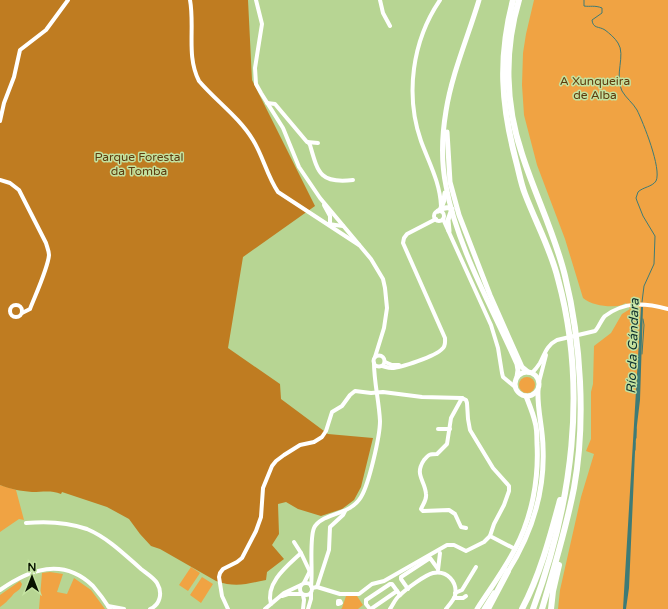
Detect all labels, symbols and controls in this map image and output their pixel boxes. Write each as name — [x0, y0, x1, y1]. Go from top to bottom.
park label: A Xunqueira de Alba — [560, 74, 630, 102]
park label: Parque Forestal da Tomba — [94, 150, 184, 178]
water label: Río da Gándara — [623, 297, 643, 394]
north arrow — [12, 557, 52, 597]
text: N — [28, 561, 36, 574]

